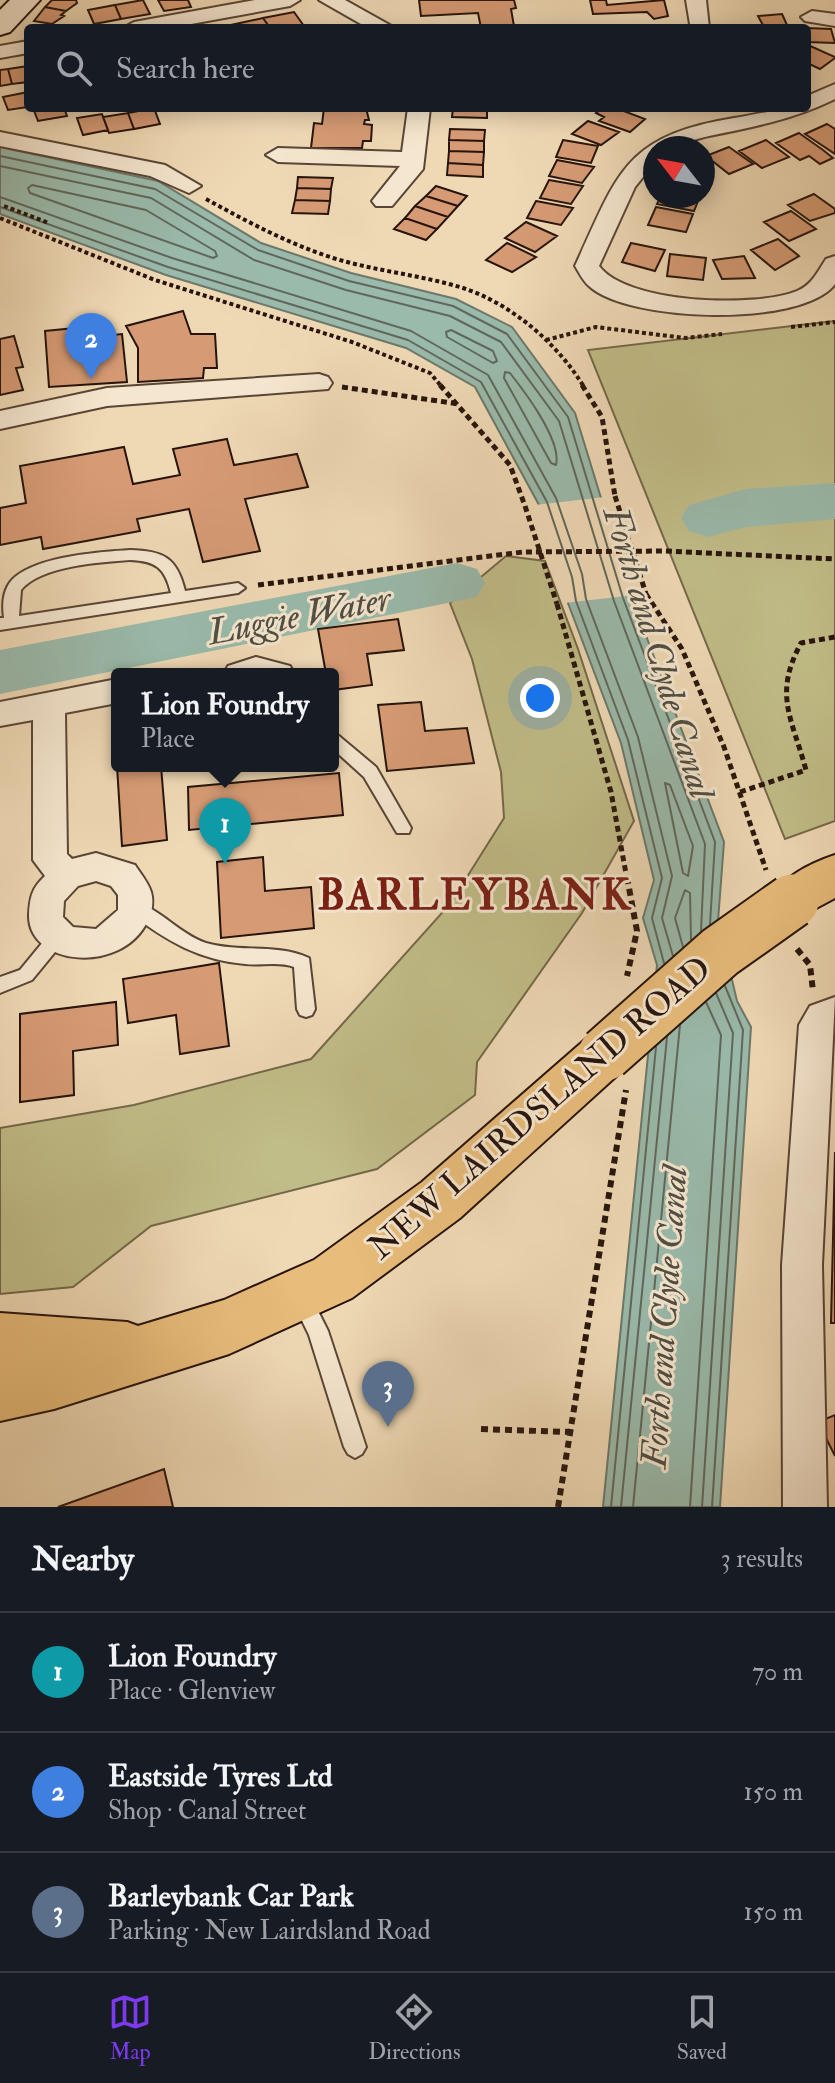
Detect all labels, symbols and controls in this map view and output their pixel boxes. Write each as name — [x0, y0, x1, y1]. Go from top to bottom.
search box — [24, 24, 811, 112]
icon: search — [52, 46, 96, 90]
text: Search here — [116, 50, 255, 87]
north arrow — [643, 136, 715, 208]
pin: 2 — [65, 313, 117, 379]
water label: Forth and Clyde Canal — [592, 499, 725, 806]
water label: Luggie Water — [202, 575, 396, 656]
popup — [111, 668, 339, 772]
your location — [520, 678, 560, 718]
text: Lion Foundry — [141, 686, 309, 723]
text: Place — [141, 723, 195, 755]
pin: 1 — [199, 798, 251, 864]
district label: BARLEYBANK — [317, 870, 633, 922]
street label: NEW LAIRDSLAND ROAD — [360, 947, 720, 1269]
water label: Forth and Clyde Canal — [631, 1162, 698, 1472]
pin: 3 — [362, 1361, 414, 1427]
text: Nearby — [32, 1538, 134, 1581]
text: 3 results — [721, 1543, 803, 1575]
text: Lion Foundry — [108, 1638, 276, 1675]
text: 1 — [53, 1656, 63, 1688]
text: 70 m — [752, 1656, 803, 1688]
text: Place · Glenview — [108, 1675, 275, 1707]
text: Eastside Tyres Ltd — [108, 1758, 333, 1795]
text: 2 — [51, 1776, 65, 1808]
text: 150 m — [744, 1776, 803, 1808]
text: Shop · Canal Street — [108, 1795, 306, 1827]
text: Barleybank Car Park — [108, 1878, 354, 1915]
text: 3 — [53, 1896, 63, 1928]
text: 150 m — [744, 1896, 803, 1928]
text: Parking · New Lairdsland Road — [108, 1915, 431, 1947]
tab: Map — [108, 1990, 152, 2066]
tab: Directions — [368, 1990, 461, 2066]
tab: Saved — [677, 1990, 727, 2066]

